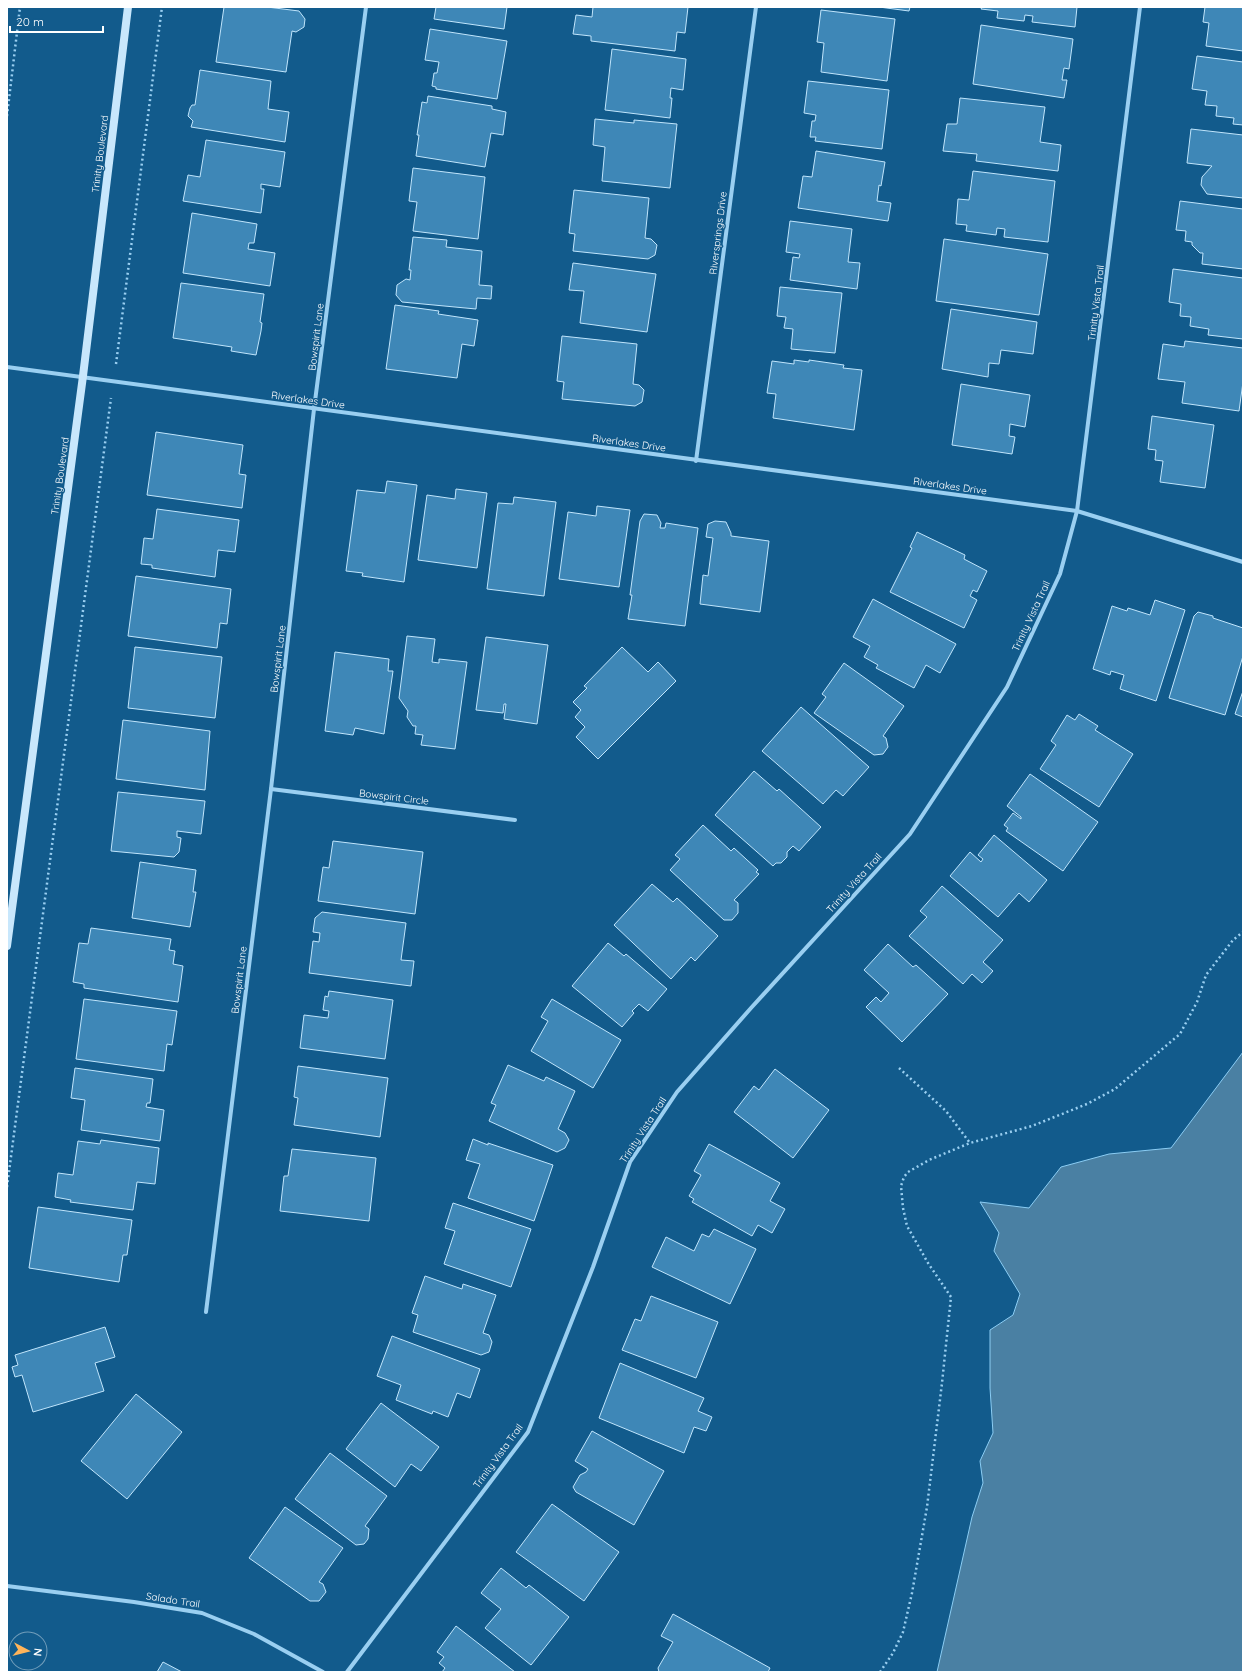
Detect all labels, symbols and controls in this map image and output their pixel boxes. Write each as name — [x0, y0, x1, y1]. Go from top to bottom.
scale bar — [10, 8, 103, 34]
text: 20 m — [16, 14, 44, 29]
street label: Trinity Boulevard — [89, 114, 111, 194]
street label: Riversprings Drive — [706, 190, 730, 275]
street label: Trinity Vista Trail — [1085, 264, 1107, 342]
street label: Bowspirit Lane — [305, 302, 327, 371]
street label: Riverlakes Drive — [270, 388, 346, 412]
street label: Riverlakes Drive — [591, 431, 667, 455]
street label: Trinity Boulevard — [48, 436, 72, 516]
street label: Riverlakes Drive — [912, 474, 988, 498]
street label: Trinity Vista Trail — [1009, 579, 1053, 653]
street label: Bowspirit Lane — [267, 624, 289, 693]
street label: Bowspirit Circle — [358, 786, 430, 808]
street label: Trinity Vista Trail — [824, 850, 884, 916]
street label: Bowspirit Lane — [228, 945, 250, 1014]
street label: Trinity Vista Trail — [617, 1094, 669, 1166]
street label: Trinity Vista Trail — [470, 1421, 526, 1491]
street label: Salado Trail — [145, 1589, 201, 1611]
north arrow — [8, 1631, 48, 1671]
text: N — [30, 1647, 45, 1657]

